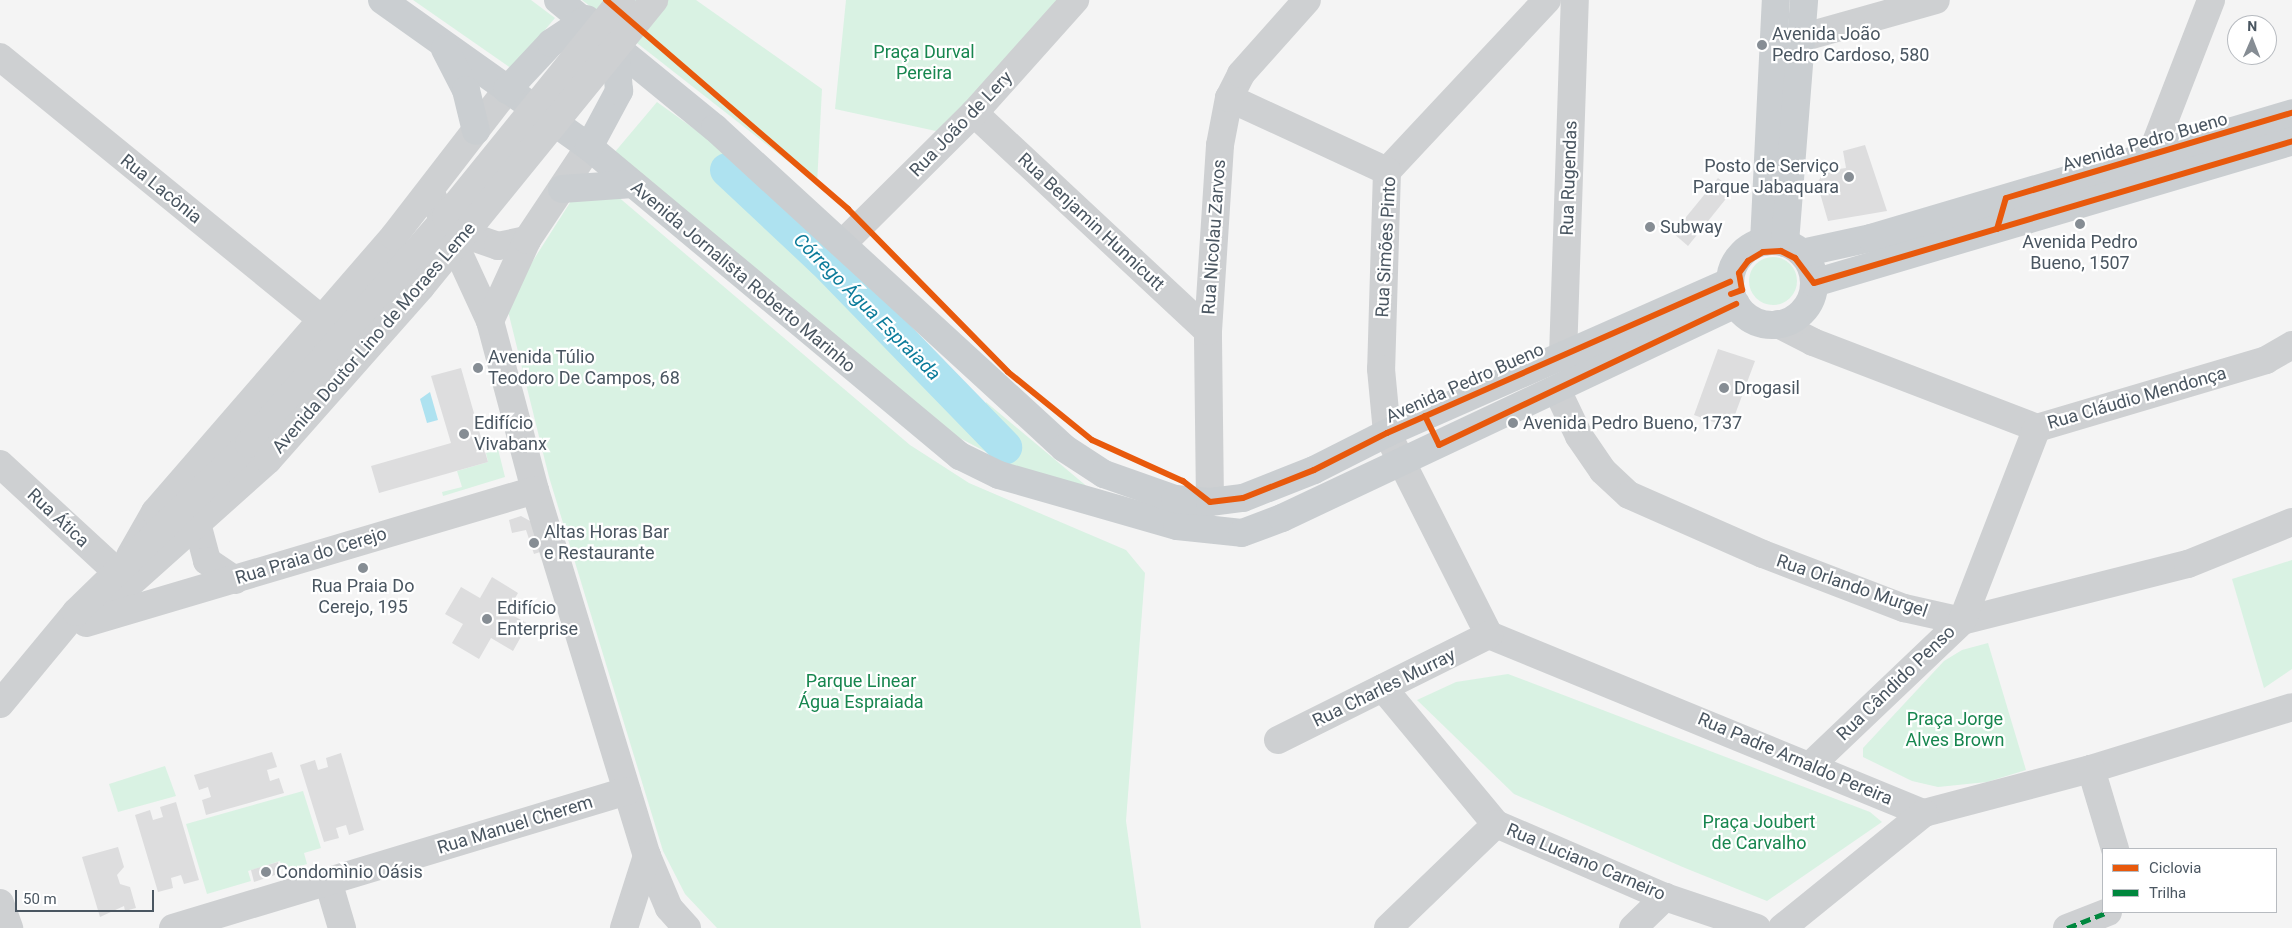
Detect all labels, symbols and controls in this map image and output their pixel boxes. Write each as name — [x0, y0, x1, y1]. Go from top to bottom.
north arrow — [2227, 15, 2277, 65]
text: N — [2247, 18, 2257, 34]
place label: Avenida João Pedro Cardoso, 580 — [1772, 24, 1929, 66]
marker: Avenida João Pedro Cardoso, 580 — [1756, 39, 1768, 51]
park label: Praça Durval Pereira — [873, 42, 975, 84]
street label: Rua João de Lery — [905, 67, 1017, 181]
street label: Avenida Pedro Bueno — [2060, 108, 2230, 176]
street label: Rua Rugendas — [1556, 120, 1582, 236]
street label: Rua Benjamin Hunnicutt — [1013, 148, 1169, 296]
street label: Rua Lacônia — [116, 150, 206, 228]
place label: Posto de Serviço Parque Jabaquara — [1693, 156, 1839, 198]
street label: Rua Nicolau Zarvos — [1198, 159, 1230, 315]
marker: Posto de Serviço Parque Jabaquara — [1843, 171, 1855, 183]
street label: Rua Simões Pinto — [1372, 176, 1400, 318]
street label: Avenida Jornalista Roberto Marinho — [626, 177, 860, 377]
place label: Subway — [1660, 216, 1722, 238]
street label: Avenida Doutor Lino de Moraes Leme — [268, 218, 480, 458]
marker: Avenida Pedro Bueno, 1507 — [2074, 218, 2086, 230]
marker: Subway — [1644, 221, 1656, 233]
water label: Córrego Água Espraiada — [789, 229, 945, 385]
place label: Avenida Pedro Bueno, 1507 — [2022, 232, 2138, 274]
street label: Avenida Pedro Bueno — [1383, 338, 1547, 428]
place label: Avenida Túlio Teodoro De Campos, 68 — [488, 347, 680, 389]
marker: Avenida Túlio Teodoro De Campos, 68 — [472, 362, 484, 374]
street label: Rua Cláudio Mendonça — [2045, 362, 2229, 434]
place label: Drogasil — [1734, 377, 1800, 399]
marker: Drogasil — [1718, 382, 1730, 394]
place label: Avenida Pedro Bueno, 1737 — [1523, 412, 1742, 434]
place label: Edifício Vivabanx — [474, 413, 547, 456]
marker: Avenida Pedro Bueno, 1737 — [1507, 417, 1519, 429]
marker: Edifício Vivabanx — [458, 428, 470, 440]
street label: Rua Ática — [23, 484, 93, 552]
place label: Altas Horas Bar e Restaurante — [544, 522, 669, 564]
street label: Rua Praia do Cerejo — [233, 523, 389, 589]
marker: Altas Horas Bar e Restaurante — [528, 537, 540, 549]
street label: Rua Orlando Murgel — [1774, 550, 1930, 622]
marker: Rua Praia Do Cerejo, 195 — [357, 562, 369, 574]
place label: Rua Praia Do Cerejo, 195 — [312, 576, 414, 618]
place label: Edifício Enterprise — [497, 598, 578, 640]
marker: Edifício Enterprise — [481, 613, 493, 625]
street label: Rua Cândido Penso — [1832, 621, 1960, 745]
street label: Rua Charles Murray — [1309, 644, 1459, 732]
park label: Parque Linear Água Espraiada — [798, 671, 924, 714]
street label: Rua Padre Arnaldo Pereira — [1694, 708, 1896, 810]
park label: Praça Jorge Alves Brown — [1906, 709, 2004, 752]
street label: Rua Manuel Cherem — [435, 791, 595, 859]
park label: Praça Joubert de Carvalho — [1703, 812, 1815, 854]
street label: Rua Luciano Carneiro — [1503, 819, 1669, 905]
legend — [2102, 848, 2277, 913]
text: Ciclovia — [2149, 859, 2201, 877]
place label: Condomìnio Oásis — [276, 861, 423, 883]
marker: Condomìnio Oásis — [260, 866, 272, 878]
scale bar — [18, 880, 156, 912]
text: Trilha — [2149, 884, 2186, 902]
text: 50 m — [23, 890, 57, 908]

